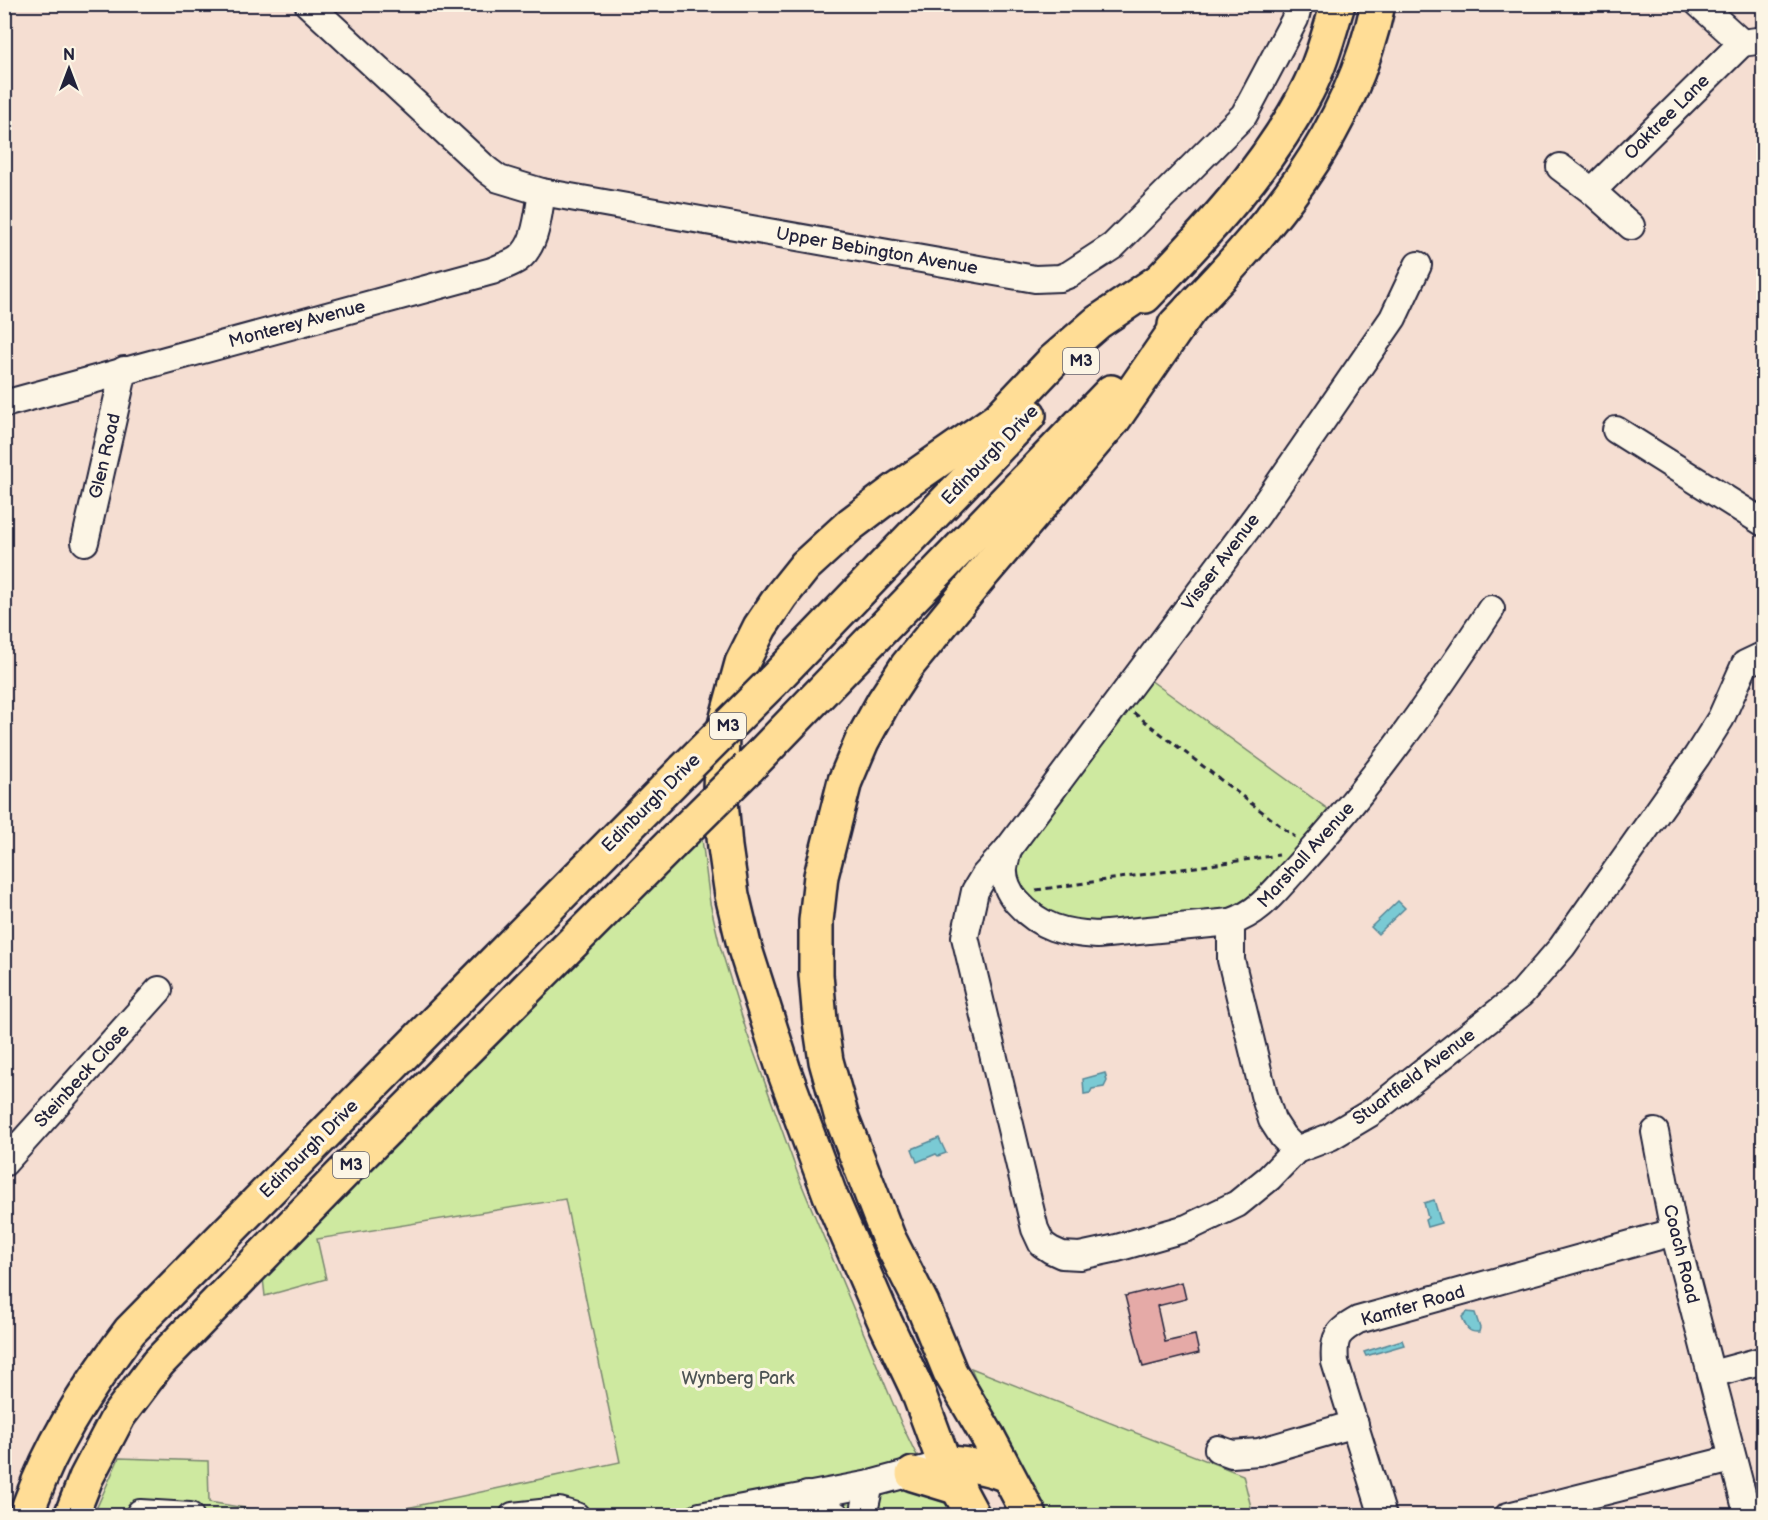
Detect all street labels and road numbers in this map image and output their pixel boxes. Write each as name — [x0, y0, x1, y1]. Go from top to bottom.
street label: Oaktree Lane — [1620, 70, 1714, 164]
street label: Upper Bebington Avenue — [774, 223, 980, 279]
street label: Monterey Avenue — [226, 296, 368, 352]
road number: M3 — [1063, 348, 1099, 374]
street label: Edinburgh Drive — [937, 401, 1043, 509]
street label: Glen Road — [85, 411, 125, 501]
street label: Visser Avenue — [1178, 509, 1264, 614]
road number: M3 — [710, 713, 746, 739]
street label: Edinburgh Drive — [597, 749, 705, 857]
street label: Marshall Avenue — [1253, 798, 1359, 912]
street label: Steinbeck Close — [30, 1020, 134, 1132]
street label: Stuartfield Avenue — [1349, 1024, 1480, 1130]
street label: Edinburgh Drive — [255, 1095, 363, 1203]
road number: M3 — [333, 1152, 369, 1178]
street label: Coach Road — [1659, 1202, 1703, 1306]
street label: Kamfer Road — [1359, 1281, 1467, 1331]

